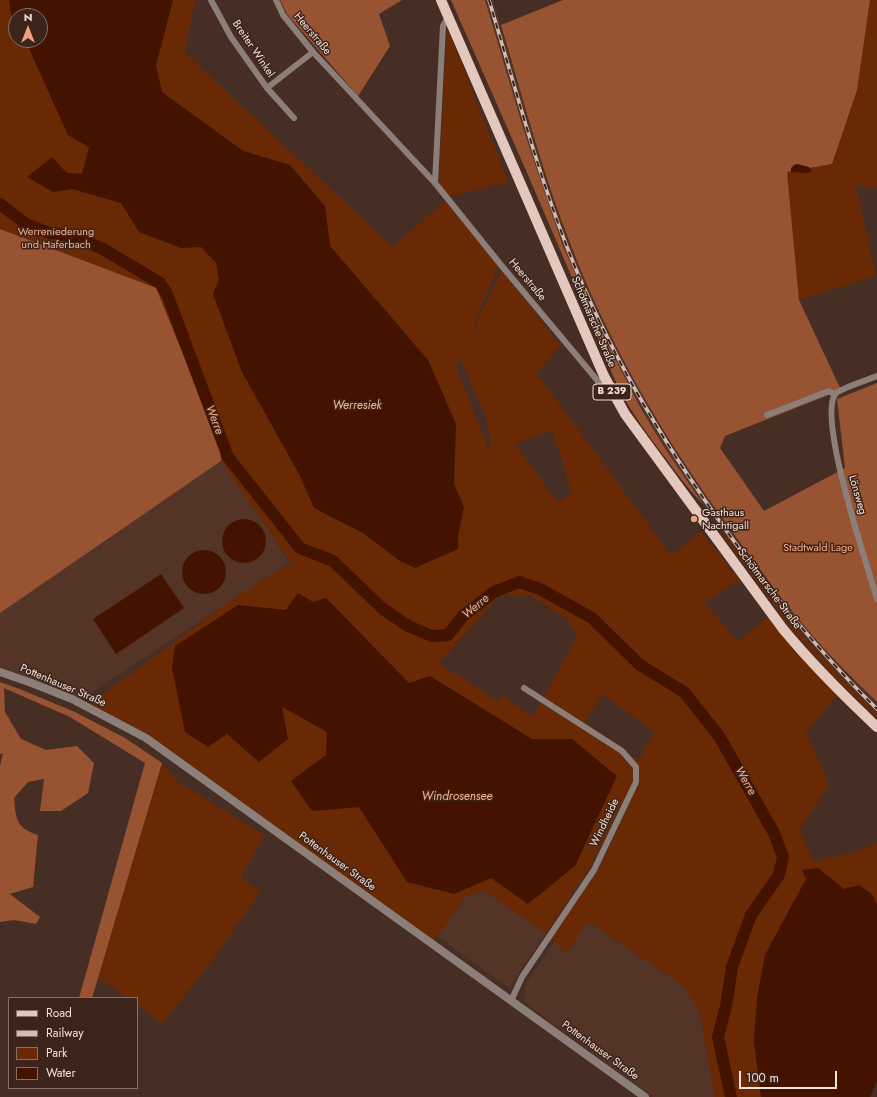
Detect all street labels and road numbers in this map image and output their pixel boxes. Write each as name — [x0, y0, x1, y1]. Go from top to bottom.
street label: Heerstraße — [291, 10, 333, 58]
street label: Breiter Winkel — [229, 18, 277, 80]
street label: Heerstraße — [506, 256, 548, 304]
street label: Schötmarsche Straße — [568, 275, 618, 369]
road number: B 239 — [593, 384, 631, 400]
street label: Lönsweg — [845, 474, 869, 516]
street label: Schötmarsche Straße — [734, 546, 804, 632]
street label: Pottenhauser Straße — [18, 662, 108, 710]
street label: Windheide — [588, 797, 622, 849]
street label: Pottenhauser Straße — [296, 830, 378, 894]
street label: Pottenhauser Straße — [559, 1019, 641, 1083]

